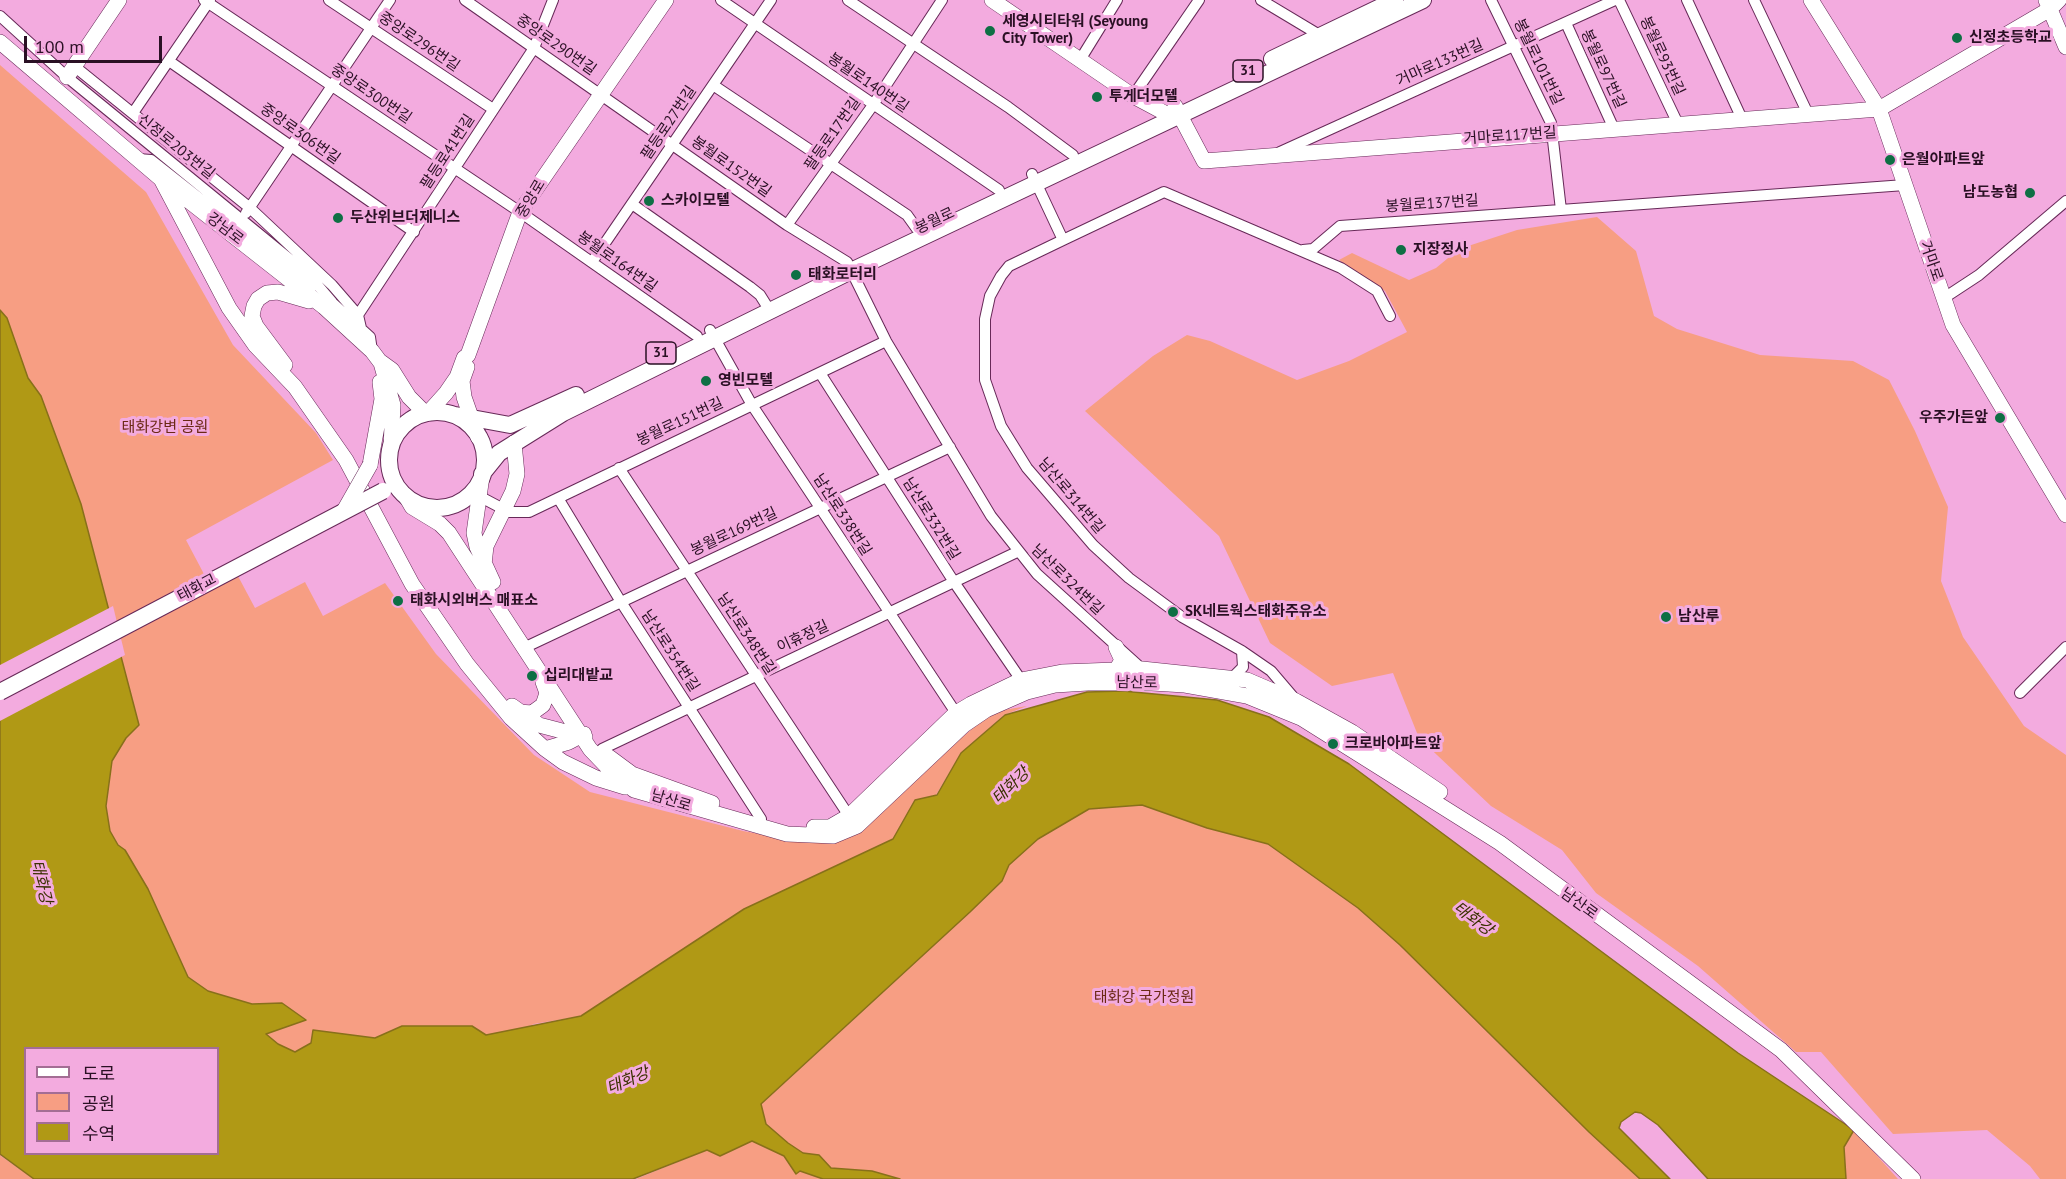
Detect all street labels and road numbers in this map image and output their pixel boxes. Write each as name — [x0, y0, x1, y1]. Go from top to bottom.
street label: 중앙로296번길 — [375, 8, 463, 76]
street label: 중앙로290번길 — [513, 11, 599, 79]
street label: 봉월로93번길 — [1636, 14, 1688, 98]
street label: 봉월로101번길 — [1509, 16, 1567, 108]
street label: 봉월로97번길 — [1577, 27, 1629, 111]
street label: 거마로133번길 — [1394, 36, 1486, 90]
street label: 봉월로140번길 — [824, 49, 912, 117]
street label: 중앙로300번길 — [327, 60, 415, 128]
road number: 31 — [1233, 60, 1263, 82]
street label: 팔등로27번길 — [638, 83, 700, 163]
street label: 팔등로17번길 — [801, 94, 865, 174]
street label: 중앙로306번길 — [257, 100, 343, 168]
street label: 신정로203번길 — [134, 111, 218, 183]
street label: 팔등로41번길 — [417, 111, 479, 193]
street label: 거마로117번길 — [1463, 124, 1557, 148]
street label: 봉월로152번길 — [688, 133, 774, 201]
street label: 중앙로 — [513, 177, 549, 221]
street label: 봉월로137번길 — [1385, 192, 1479, 216]
street label: 봉월로 — [912, 204, 958, 238]
street label: 강남로 — [203, 209, 247, 249]
street label: 봉월로164번길 — [574, 228, 660, 296]
street label: 거마로 — [1916, 238, 1946, 284]
road number: 31 — [646, 342, 676, 364]
street label: 봉월로151번길 — [634, 394, 726, 450]
street label: 남산로314번길 — [1034, 454, 1108, 538]
street label: 남산로338번길 — [809, 471, 875, 559]
street label: 남산로332번길 — [899, 475, 963, 563]
street label: 봉월로169번길 — [688, 504, 780, 560]
street label: 남산로324번길 — [1027, 541, 1107, 619]
street label: 태화교 — [174, 570, 220, 606]
street label: 남산로348번길 — [713, 590, 779, 678]
street label: 남산로354번길 — [637, 607, 703, 695]
street label: 이휴정길 — [774, 617, 832, 657]
street label: 남산로 — [1116, 674, 1158, 692]
street label: 남산로 — [649, 786, 693, 816]
street label: 남산로 — [1557, 885, 1601, 923]

